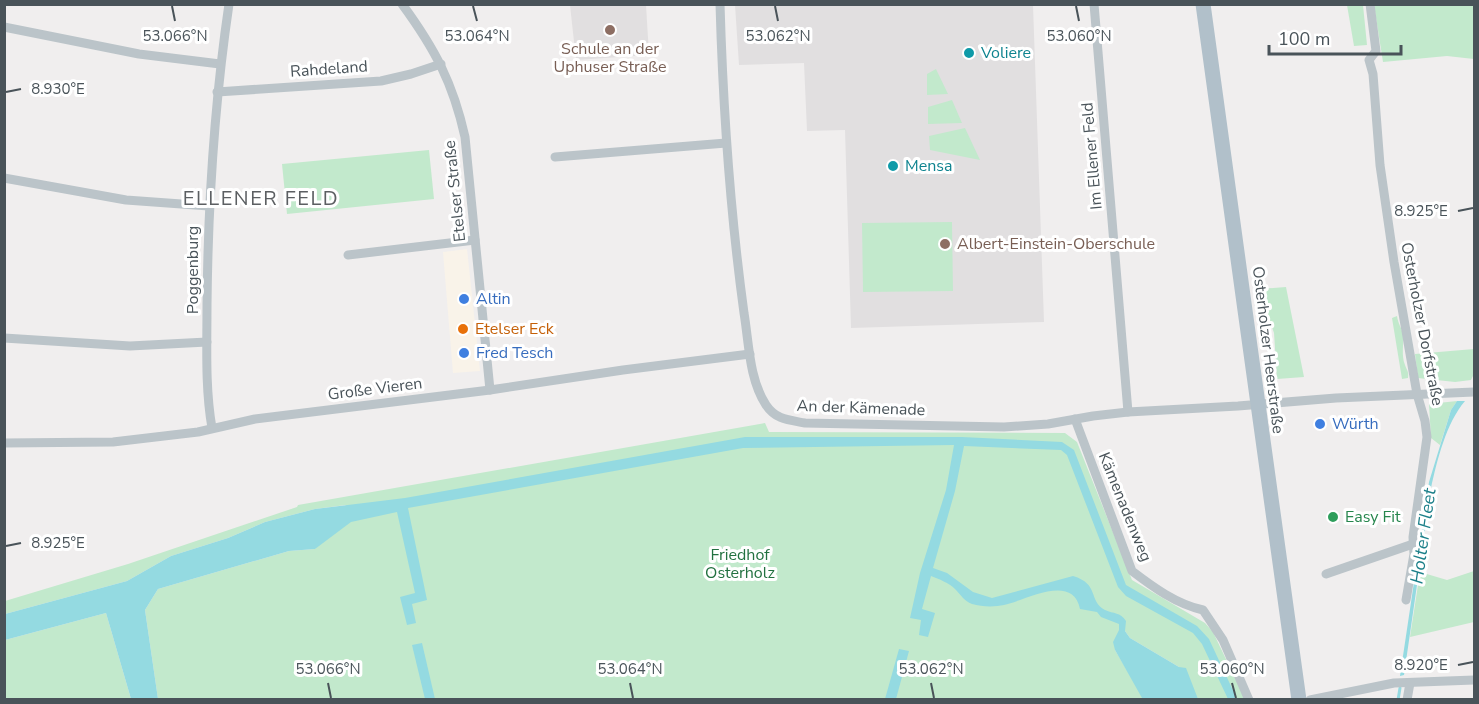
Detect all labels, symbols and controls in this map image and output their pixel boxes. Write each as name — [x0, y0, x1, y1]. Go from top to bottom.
scale bar — [1269, 18, 1401, 56]
marker: Schule an der Uphuser Straße — [603, 23, 617, 37]
text: 53.066°N — [142, 26, 208, 46]
text: 53.064°N — [444, 26, 510, 46]
text: 53.062°N — [745, 26, 811, 46]
text: 53.060°N — [1046, 26, 1112, 46]
text: 100 m — [1278, 27, 1330, 51]
place label: Schule an der Uphuser Straße — [554, 38, 666, 78]
place label: Voliere — [980, 42, 1031, 64]
marker: Voliere — [962, 46, 976, 60]
street label: Rahdeland — [289, 55, 369, 83]
text: 8.930°E — [31, 79, 85, 99]
street label: Im Ellener Feld — [1076, 101, 1108, 211]
street label: Etelser Straße — [439, 139, 471, 243]
place label: Mensa — [905, 155, 952, 177]
marker: Mensa — [886, 159, 900, 173]
district label: ELLENER FELD — [183, 185, 339, 212]
text: 8.925°E — [1394, 201, 1448, 221]
street label: Poggenburg — [182, 226, 204, 314]
place label: Albert-Einstein-Oberschule — [957, 233, 1155, 255]
marker: Albert-Einstein-Oberschule — [938, 237, 952, 251]
street label: Osterholzer Dorfstraße — [1395, 241, 1449, 407]
street label: Osterholzer Heerstraße — [1247, 265, 1289, 435]
place label: Altin — [476, 288, 511, 310]
marker: Altin — [457, 292, 471, 306]
place label: Etelser Eck — [475, 318, 555, 340]
marker: Etelser Eck — [456, 322, 470, 336]
place label: Fred Tesch — [476, 342, 553, 364]
marker: Fred Tesch — [457, 346, 471, 360]
street label: Große Vieren — [326, 372, 424, 406]
street label: An der Kämenade — [796, 395, 926, 421]
place label: Würth — [1332, 413, 1379, 435]
marker: Würth — [1313, 417, 1327, 431]
street label: Kämenadenweg — [1093, 449, 1157, 565]
water label: Holter Fleet — [1404, 486, 1442, 585]
place label: Easy Fit — [1345, 506, 1401, 528]
marker: Easy Fit — [1326, 510, 1340, 524]
text: 8.925°E — [31, 533, 85, 553]
park label: Friedhof Osterholz — [705, 544, 775, 584]
text: 8.920°E — [1394, 655, 1448, 675]
text: 53.066°N — [295, 659, 361, 679]
text: 53.064°N — [597, 659, 663, 679]
text: 53.062°N — [898, 659, 964, 679]
text: 53.060°N — [1199, 659, 1265, 679]

